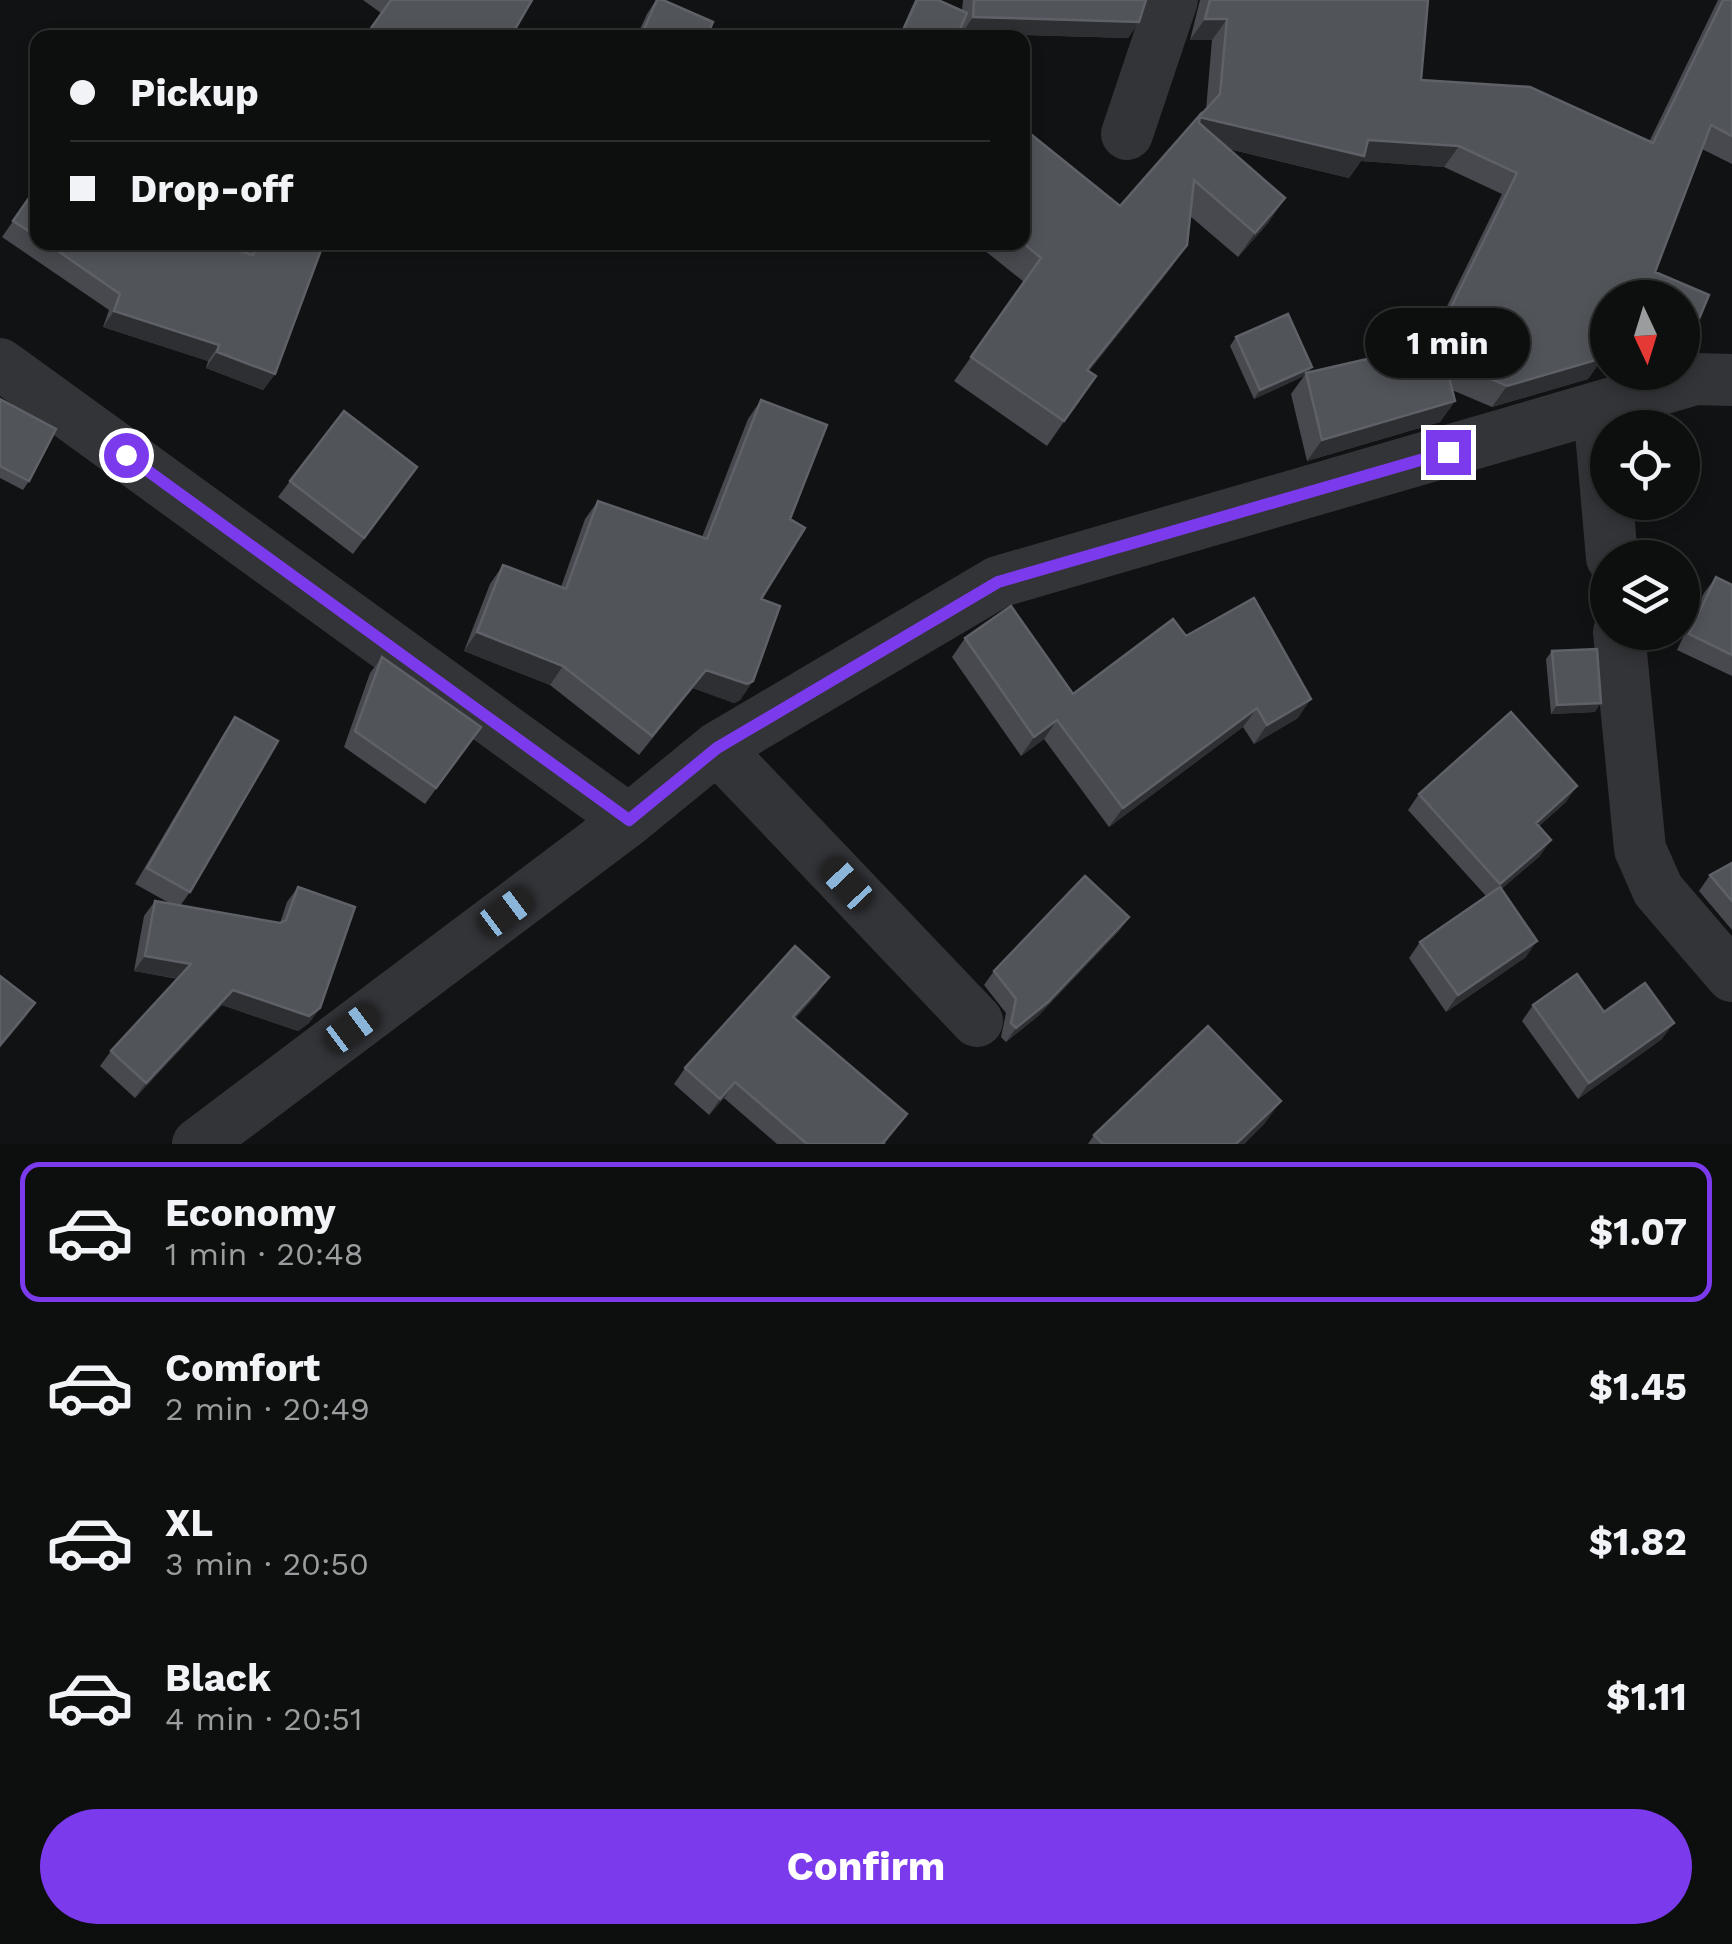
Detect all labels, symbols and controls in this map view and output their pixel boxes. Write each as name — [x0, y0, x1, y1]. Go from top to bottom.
text: Pickup — [130, 71, 259, 115]
text: Drop-off — [130, 167, 294, 211]
north arrow — [1590, 280, 1700, 390]
map controls — [1590, 280, 1700, 650]
callout: 1 min — [1366, 307, 1530, 377]
text: 1 min — [1406, 324, 1489, 362]
button: locate — [1590, 410, 1700, 520]
route end — [1426, 430, 1471, 475]
route start — [104, 433, 149, 478]
button: layers — [1590, 540, 1700, 650]
car — [816, 852, 878, 916]
car — [473, 882, 539, 942]
car — [319, 998, 385, 1058]
icon: car — [45, 1187, 135, 1277]
text: Economy — [165, 1191, 336, 1235]
text: $1.07 — [1589, 1210, 1687, 1254]
text: 1 min · 20:48 — [165, 1235, 364, 1273]
icon: car — [45, 1342, 135, 1432]
text: Comfort — [165, 1346, 320, 1390]
text: $1.45 — [1589, 1365, 1687, 1409]
text: 2 min · 20:49 — [165, 1390, 370, 1428]
icon: car — [45, 1497, 135, 1587]
text: XL — [165, 1501, 213, 1545]
text: $1.82 — [1589, 1520, 1687, 1564]
text: 3 min · 20:50 — [165, 1545, 369, 1583]
icon: car — [45, 1652, 135, 1742]
text: Black — [165, 1656, 271, 1700]
text: $1.11 — [1606, 1675, 1687, 1719]
text: 4 min · 20:51 — [165, 1700, 362, 1738]
button: Confirm — [40, 1809, 1692, 1924]

